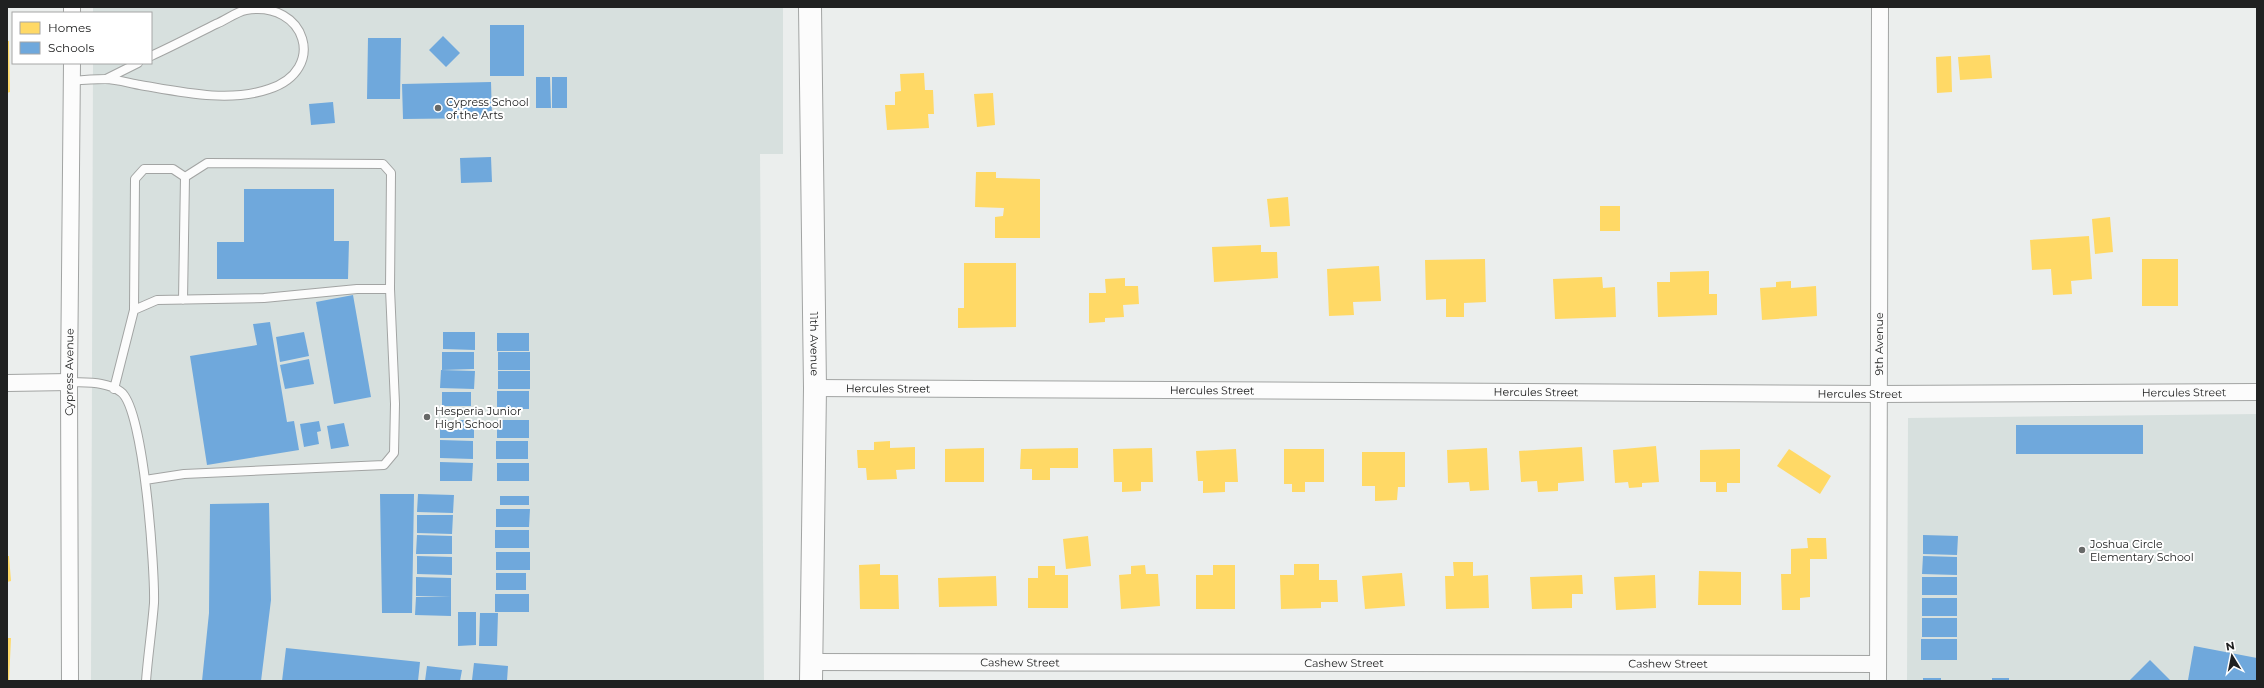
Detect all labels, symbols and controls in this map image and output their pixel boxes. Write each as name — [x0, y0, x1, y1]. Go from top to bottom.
legend — [12, 12, 152, 64]
text: Homes — [48, 20, 91, 35]
text: Schools — [48, 40, 94, 55]
place label: Cypress School of the Arts — [446, 95, 529, 122]
marker: Cypress School of the Arts — [433, 103, 443, 113]
street label: 11th Avenue — [807, 312, 822, 377]
street label: 9th Avenue — [1872, 312, 1886, 376]
street label: Cypress Avenue — [62, 328, 77, 416]
street label: Hercules Street — [846, 381, 931, 396]
street label: Hercules Street — [1170, 383, 1255, 397]
street label: Hercules Street — [1494, 385, 1579, 399]
street label: Hercules Street — [2142, 385, 2227, 400]
street label: Hercules Street — [1818, 387, 1903, 401]
place label: Hesperia Junior High School — [435, 404, 521, 431]
marker: Hesperia Junior High School — [422, 412, 432, 422]
place label: Joshua Circle Elementary School — [2089, 537, 2194, 564]
marker: Joshua Circle Elementary School — [2077, 545, 2087, 555]
north arrow — [2212, 636, 2252, 676]
text: N — [2225, 638, 2236, 654]
street label: Cashew Street — [980, 655, 1060, 669]
street label: Cashew Street — [1304, 656, 1384, 670]
street label: Cashew Street — [1628, 657, 1708, 671]

